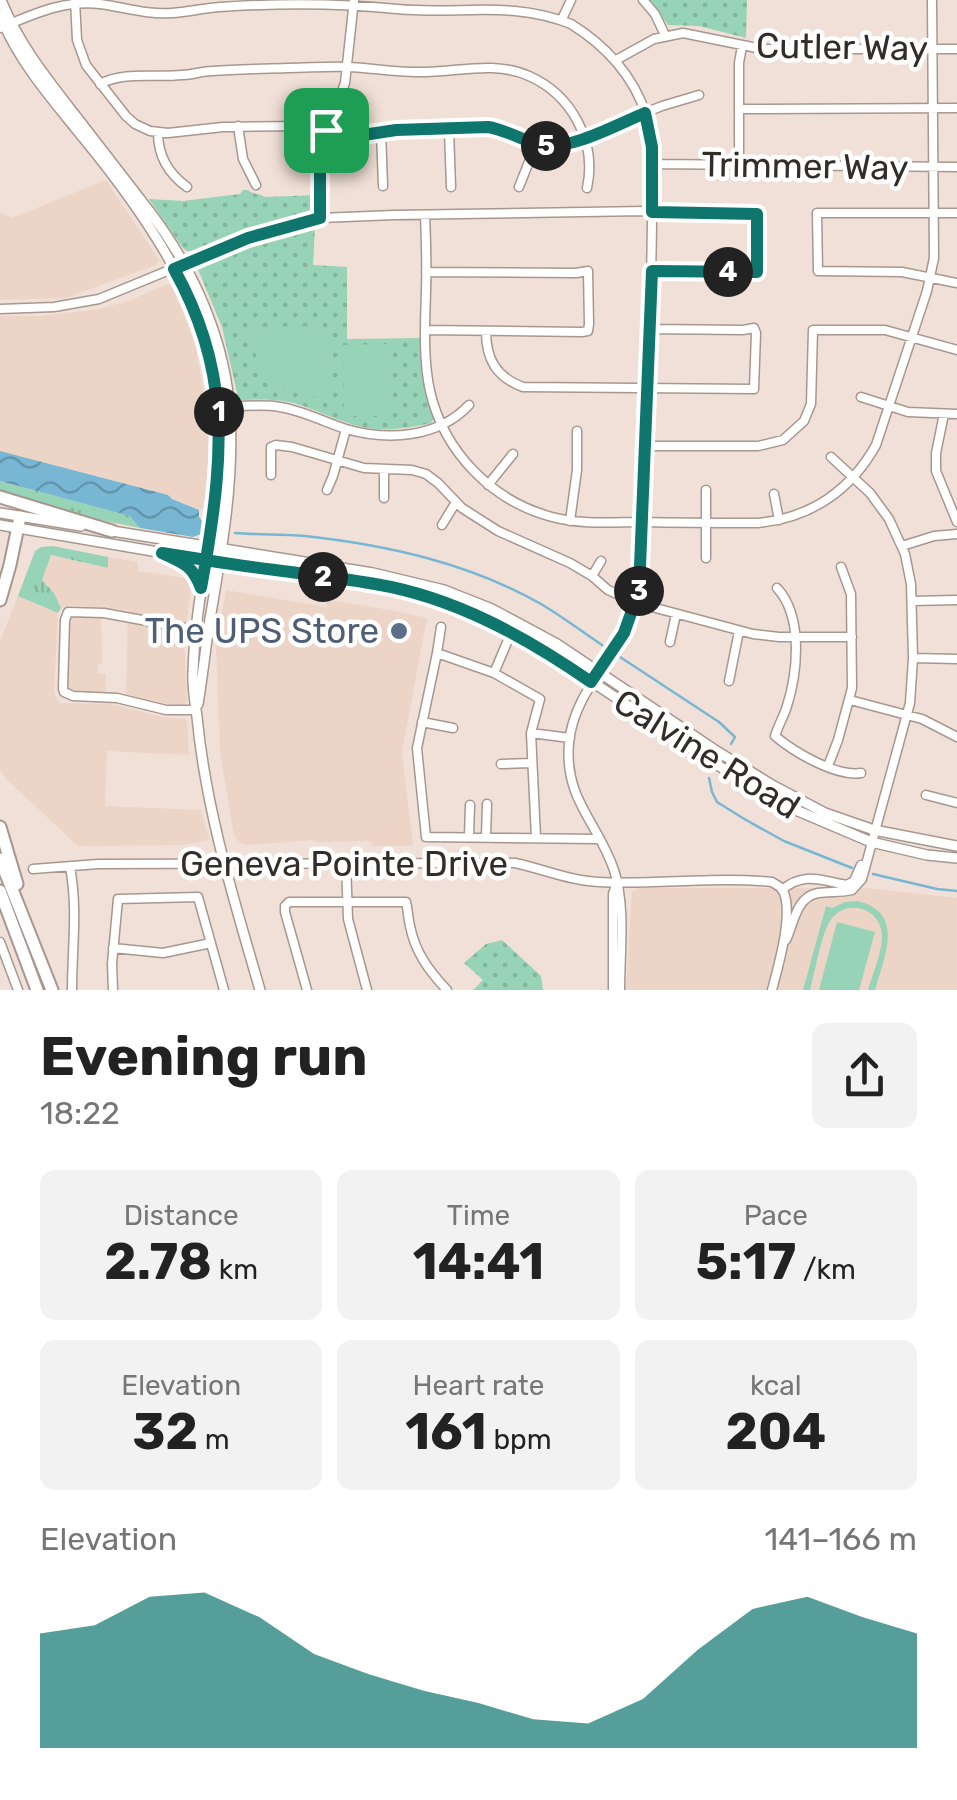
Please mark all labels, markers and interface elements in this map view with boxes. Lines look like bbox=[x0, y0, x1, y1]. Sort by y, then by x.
street label: Cutler Way bbox=[756, 25, 928, 69]
pin bbox=[284, 88, 369, 173]
icon: arrive bbox=[299, 103, 354, 158]
pin: 5 bbox=[521, 121, 571, 171]
text: 5 bbox=[537, 129, 555, 162]
street label: Trimmer Way bbox=[701, 143, 909, 189]
pin: 4 bbox=[703, 247, 753, 297]
text: 4 bbox=[718, 255, 738, 288]
pin: 1 bbox=[194, 387, 244, 437]
text: 1 bbox=[212, 395, 226, 428]
pin: 2 bbox=[298, 552, 348, 602]
text: 2 bbox=[314, 560, 332, 593]
pin: 3 bbox=[614, 566, 664, 616]
text: 3 bbox=[630, 574, 648, 607]
place label: The UPS Store bbox=[144, 610, 379, 652]
marker: The UPS Store bbox=[388, 620, 410, 642]
street label: Calvine Road bbox=[606, 680, 808, 828]
street label: Geneva Pointe Drive bbox=[180, 843, 508, 885]
button: share bbox=[812, 1023, 917, 1128]
text: Evening run bbox=[40, 1024, 368, 1089]
text: 18:22 bbox=[40, 1094, 120, 1132]
text: Distance bbox=[124, 1199, 239, 1232]
text: Time bbox=[447, 1199, 510, 1232]
text: Pace bbox=[744, 1199, 808, 1232]
text: 2.78 bbox=[104, 1232, 212, 1292]
text: 14:41 bbox=[413, 1232, 544, 1292]
text: 5:17 bbox=[696, 1232, 796, 1292]
text: km bbox=[212, 1253, 258, 1286]
text: /km bbox=[796, 1253, 856, 1286]
text: Elevation bbox=[121, 1369, 241, 1402]
text: Heart rate bbox=[413, 1369, 544, 1402]
text: kcal bbox=[750, 1369, 802, 1402]
text: 32 bbox=[133, 1402, 198, 1462]
text: 161 bbox=[405, 1402, 487, 1462]
text: 204 bbox=[726, 1402, 826, 1462]
text: m bbox=[198, 1423, 230, 1456]
text: bpm bbox=[487, 1423, 552, 1456]
text: Elevation bbox=[40, 1520, 177, 1558]
text: 141–166 m bbox=[765, 1520, 917, 1558]

